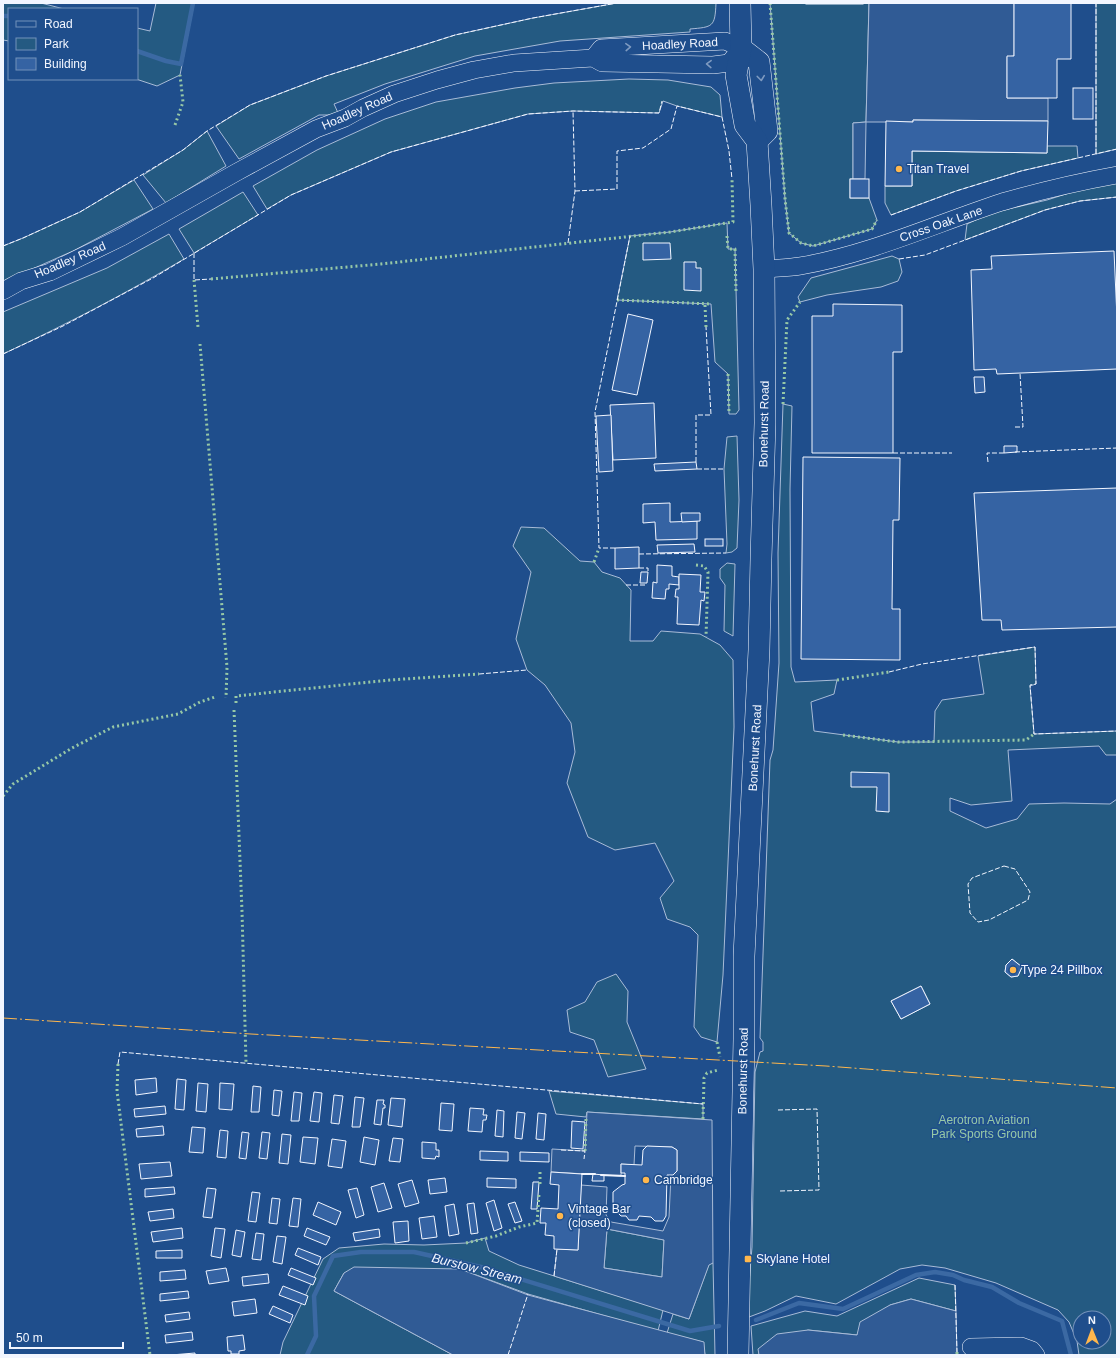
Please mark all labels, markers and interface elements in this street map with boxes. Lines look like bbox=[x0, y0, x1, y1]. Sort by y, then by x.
legend bbox=[8, 8, 138, 80]
text: Road bbox=[44, 17, 73, 31]
street label: Hoadley Road bbox=[642, 35, 718, 53]
text: Park bbox=[44, 37, 70, 51]
one-way arrow bbox=[625, 42, 631, 51]
text: Building bbox=[44, 57, 87, 71]
one-way arrow bbox=[706, 60, 712, 68]
one-way arrow bbox=[756, 75, 765, 81]
street label: Hoadley Road bbox=[319, 89, 395, 133]
place label: Titan Travel bbox=[907, 162, 969, 176]
marker: Titan Travel bbox=[894, 164, 904, 174]
street label: Cross Oak Lane bbox=[898, 203, 985, 245]
street label: Hoadley Road bbox=[32, 239, 108, 281]
street label: Bonehurst Road bbox=[756, 381, 772, 467]
street label: Bonehurst Road bbox=[746, 704, 764, 792]
place label: Type 24 Pillbox bbox=[1021, 963, 1102, 977]
marker: Type 24 Pillbox bbox=[1008, 965, 1018, 975]
street label: Bonehurst Road bbox=[735, 1028, 751, 1114]
park label: Aerotron Aviation Park Sports Ground bbox=[931, 1113, 1037, 1141]
place label: Cambridge bbox=[654, 1173, 713, 1187]
marker: Cambridge bbox=[641, 1175, 651, 1185]
place label: Vintage Bar (closed) bbox=[568, 1202, 631, 1230]
marker: Vintage Bar (closed) bbox=[555, 1211, 565, 1221]
water label: Burstow Stream bbox=[430, 1250, 524, 1287]
place label: Skylane Hotel bbox=[756, 1252, 830, 1266]
marker: Skylane Hotel bbox=[743, 1254, 753, 1264]
north arrow bbox=[1072, 1310, 1112, 1350]
text: N bbox=[1088, 1314, 1096, 1326]
scale bar bbox=[10, 1324, 123, 1350]
text: 50 m bbox=[16, 1331, 43, 1345]

